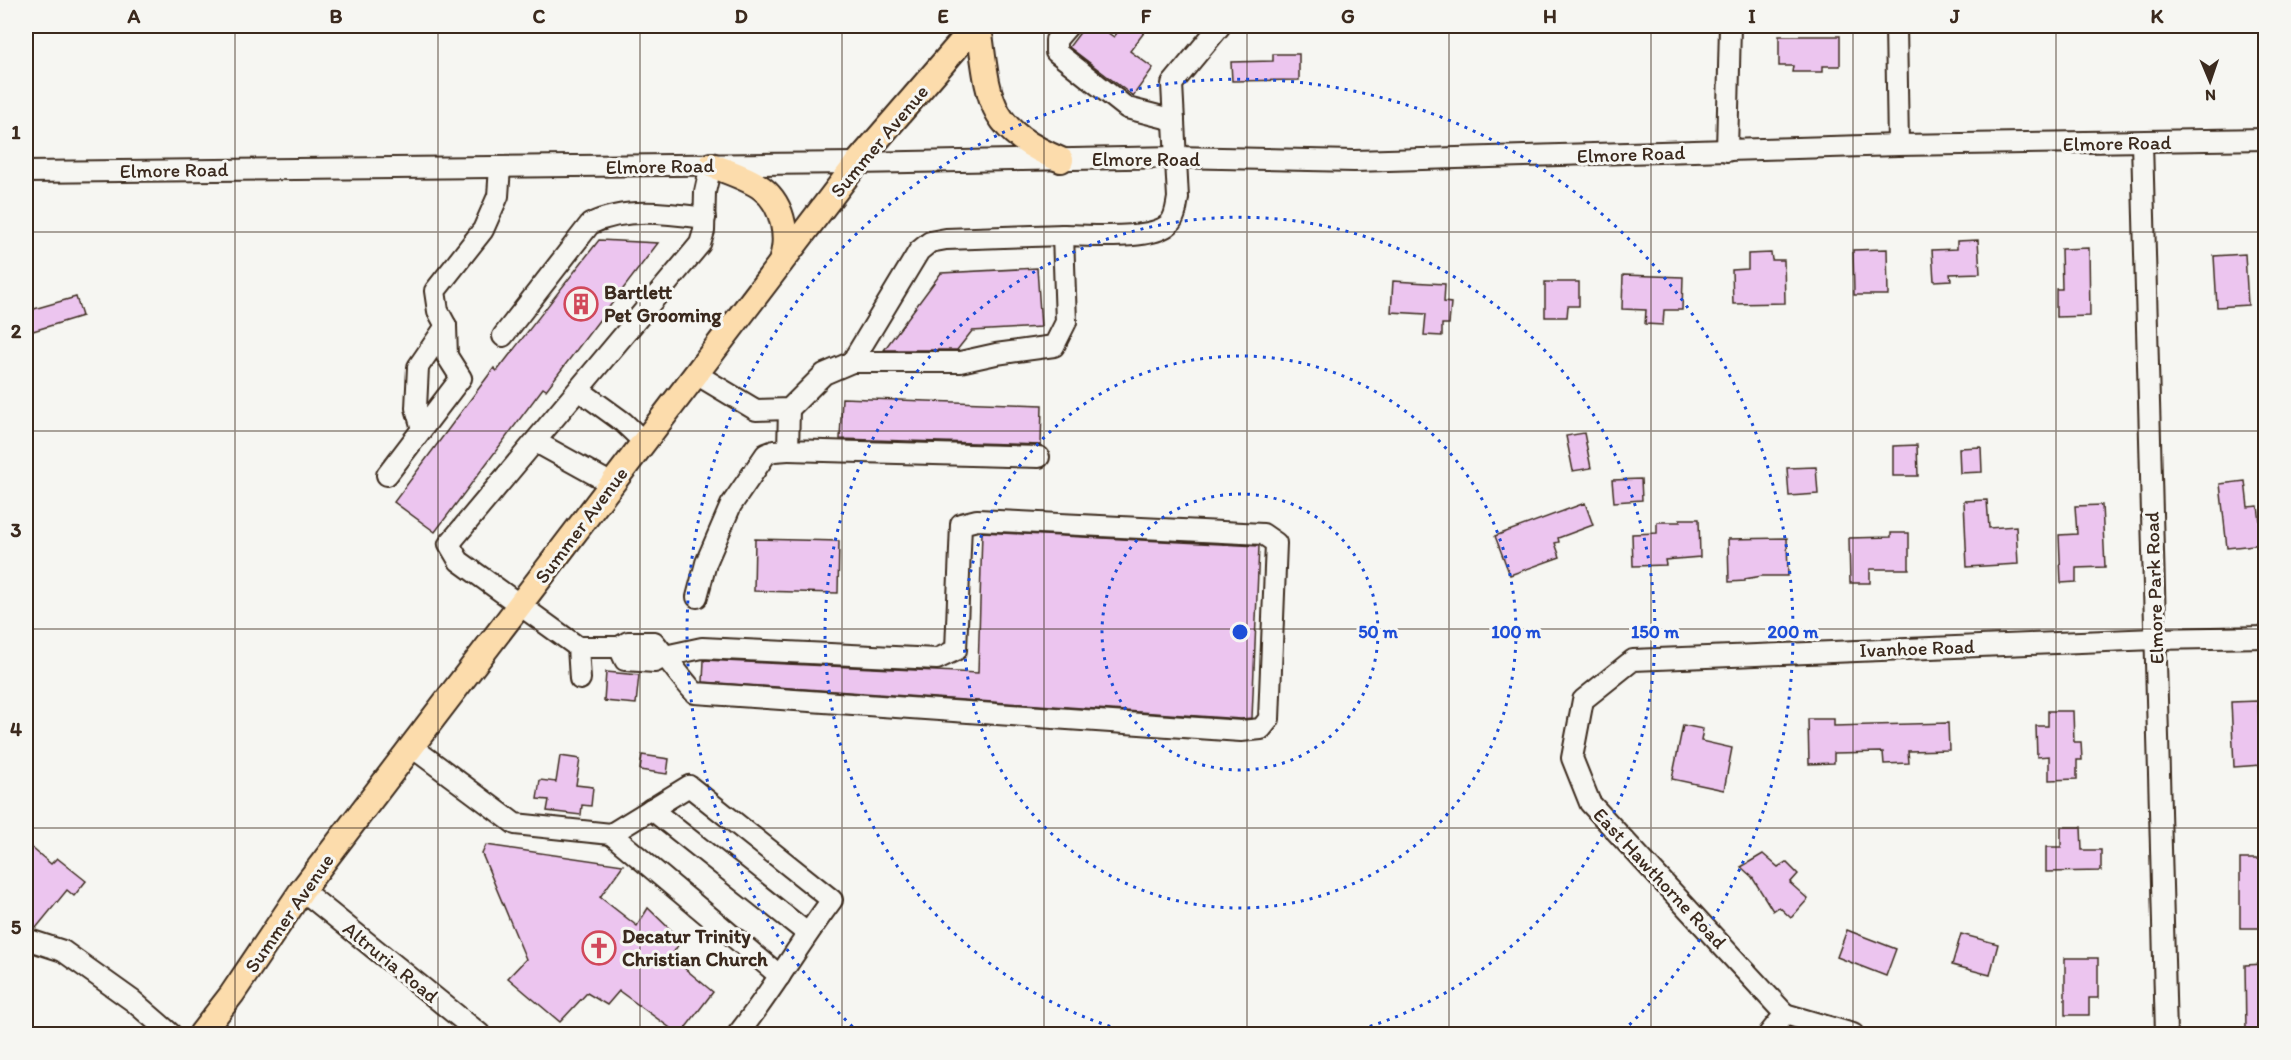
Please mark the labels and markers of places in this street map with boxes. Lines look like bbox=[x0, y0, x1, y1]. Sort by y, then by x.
place label: Bartlett Pet Grooming bbox=[604, 280, 722, 328]
building icon: Bartlett Pet Grooming bbox=[563, 286, 599, 322]
centre of rings bbox=[1230, 622, 1250, 642]
place label: Decatur Trinity Christian Church bbox=[622, 924, 768, 971]
church icon: Decatur Trinity Christian Church bbox=[581, 930, 617, 966]

